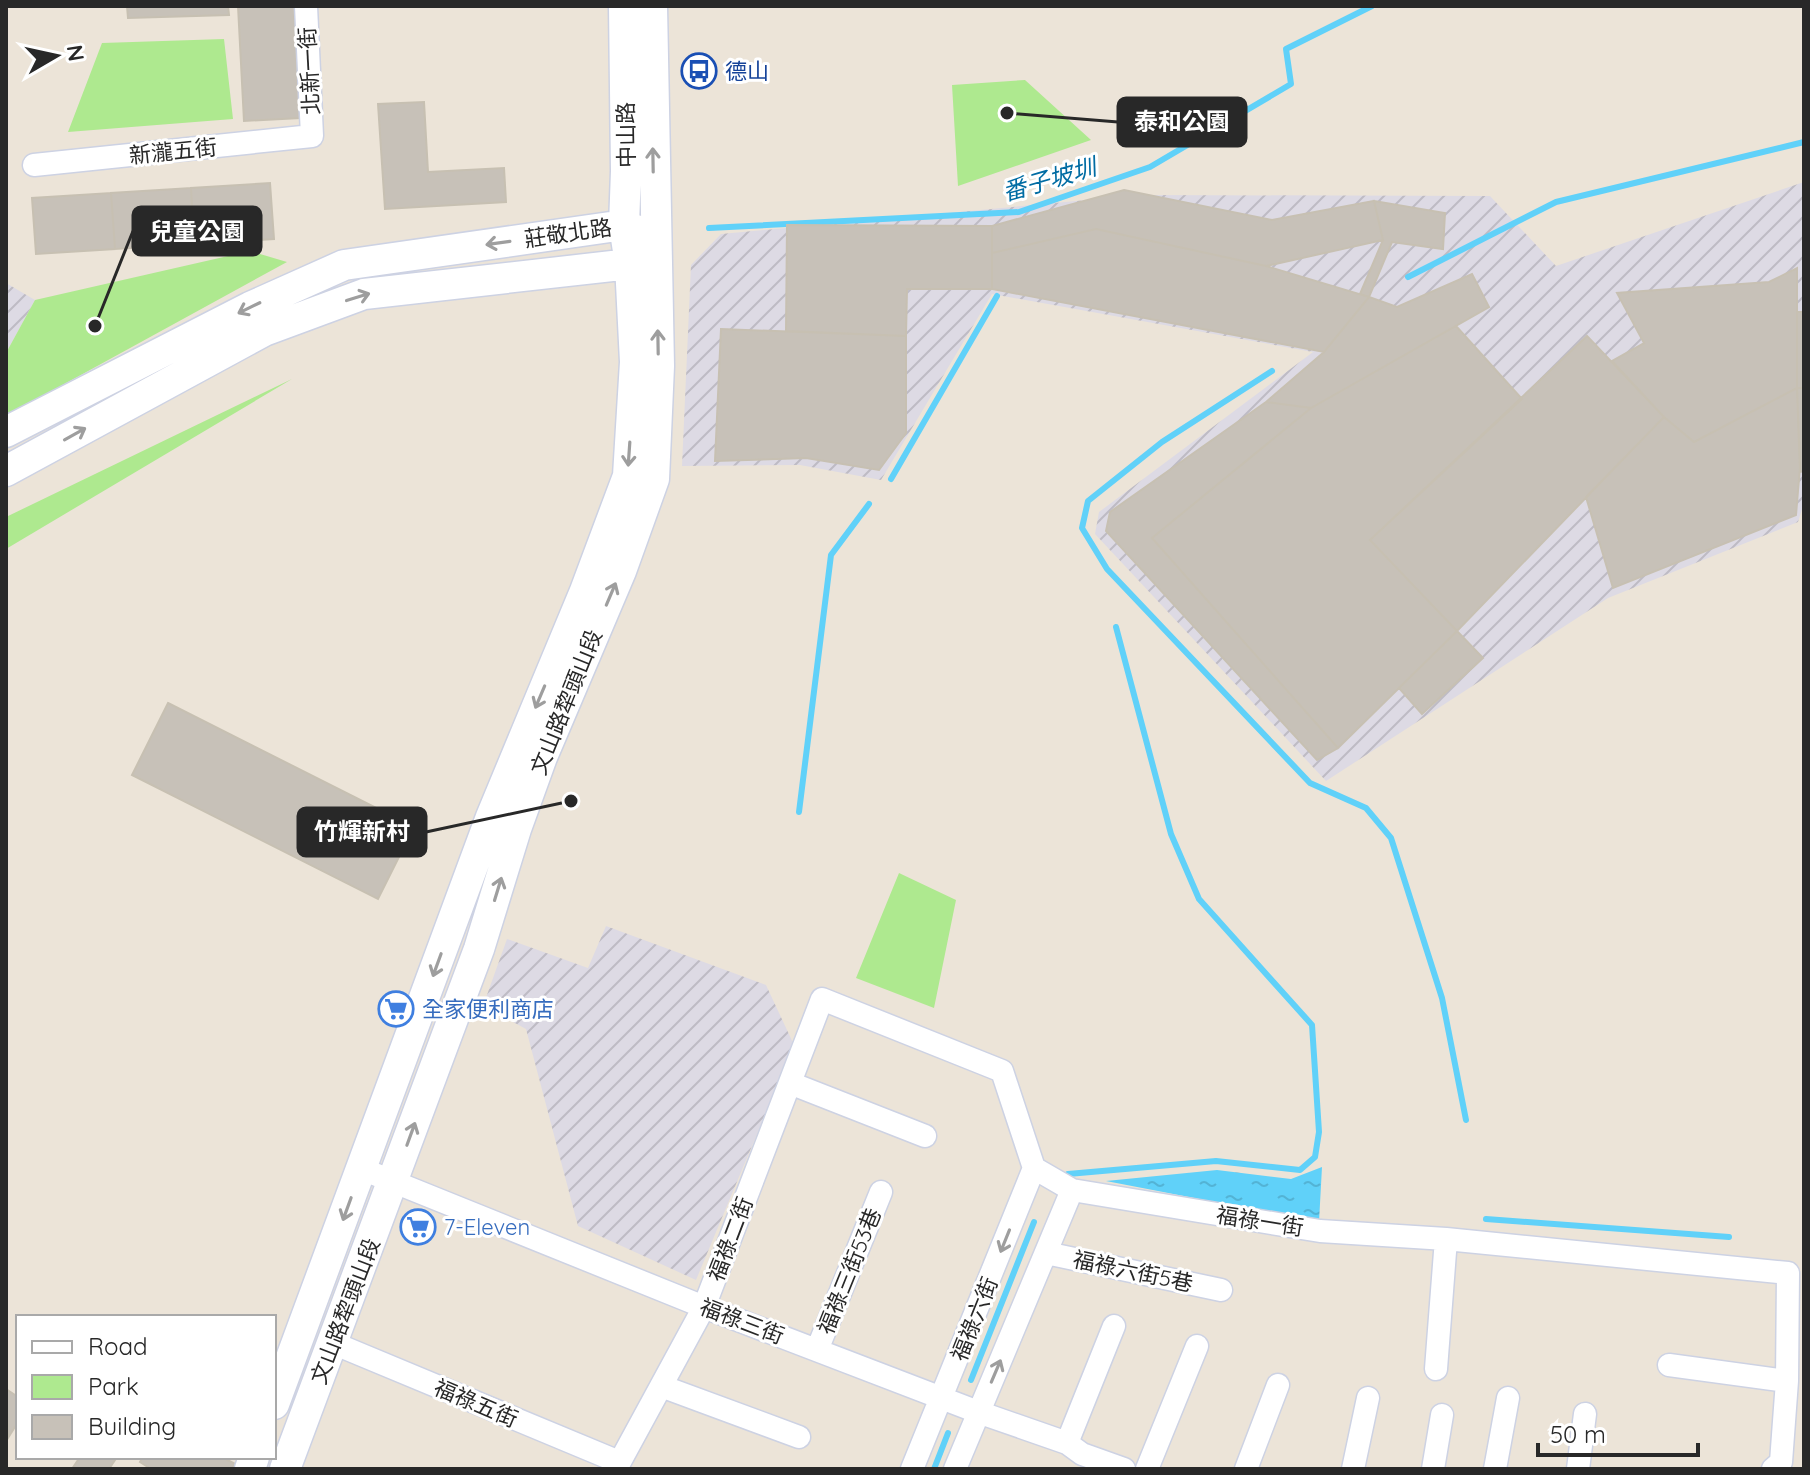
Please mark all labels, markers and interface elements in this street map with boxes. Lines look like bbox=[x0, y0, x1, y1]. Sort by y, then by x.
north arrow bbox=[16, 16, 96, 96]
street label: 北新一街 bbox=[293, 26, 325, 116]
text: N bbox=[61, 43, 91, 63]
bus stop icon: 德山 bbox=[680, 52, 718, 90]
place label: 德山 bbox=[725, 57, 769, 85]
callout: 泰和公園 bbox=[1118, 98, 1246, 146]
street label: 中山路 bbox=[611, 102, 641, 168]
text: 泰和公園 bbox=[1134, 106, 1230, 136]
street label: 新瀧五街 bbox=[128, 132, 218, 170]
one-way arrow bbox=[645, 147, 661, 174]
water label: 番子坡圳 bbox=[999, 151, 1102, 207]
callout: 兒童公園 bbox=[133, 207, 261, 255]
street label: 莊敬北路 bbox=[522, 213, 614, 253]
text: 兒童公園 bbox=[149, 216, 245, 246]
one-way arrow bbox=[486, 236, 511, 251]
one-way arrow bbox=[345, 289, 371, 304]
one-way arrow bbox=[237, 301, 261, 316]
one-way arrow bbox=[650, 329, 666, 356]
one-way arrow bbox=[62, 426, 86, 441]
one-way arrow bbox=[622, 440, 637, 467]
one-way arrow bbox=[605, 582, 619, 607]
street label: 文山路犂頭山段 bbox=[524, 625, 608, 779]
one-way arrow bbox=[532, 684, 547, 708]
callout: 竹輝新村 bbox=[298, 808, 426, 856]
text: 竹輝新村 bbox=[314, 816, 410, 846]
one-way arrow bbox=[491, 876, 506, 902]
one-way arrow bbox=[429, 953, 444, 978]
supermarket icon: 全家便利商店 bbox=[377, 990, 415, 1028]
place label: 全家便利商店 bbox=[422, 995, 554, 1023]
one-way arrow bbox=[404, 1122, 419, 1147]
street label: 福祿二街 bbox=[701, 1193, 759, 1285]
one-way arrow bbox=[339, 1196, 353, 1221]
street label: 福祿一街 bbox=[1214, 1200, 1306, 1242]
street label: 福祿三街53巷 bbox=[811, 1204, 887, 1338]
supermarket icon: 7-Eleven bbox=[399, 1208, 437, 1246]
place label: 7-Eleven bbox=[444, 1213, 530, 1241]
one-way arrow bbox=[997, 1228, 1011, 1253]
street label: 文山路犂頭山段 bbox=[304, 1234, 386, 1388]
street label: 福祿六街5巷 bbox=[1070, 1245, 1196, 1297]
street label: 福祿六街 bbox=[945, 1273, 1003, 1365]
street label: 福祿三街 bbox=[696, 1292, 788, 1350]
legend bbox=[16, 1315, 276, 1459]
text: Road bbox=[88, 1331, 148, 1361]
one-way arrow bbox=[989, 1359, 1004, 1384]
text: Park bbox=[88, 1371, 139, 1401]
street label: 福祿五街 bbox=[430, 1373, 522, 1433]
scale bar bbox=[1538, 1407, 1698, 1457]
text: Building bbox=[88, 1411, 176, 1441]
text: 50 m bbox=[1550, 1419, 1606, 1449]

